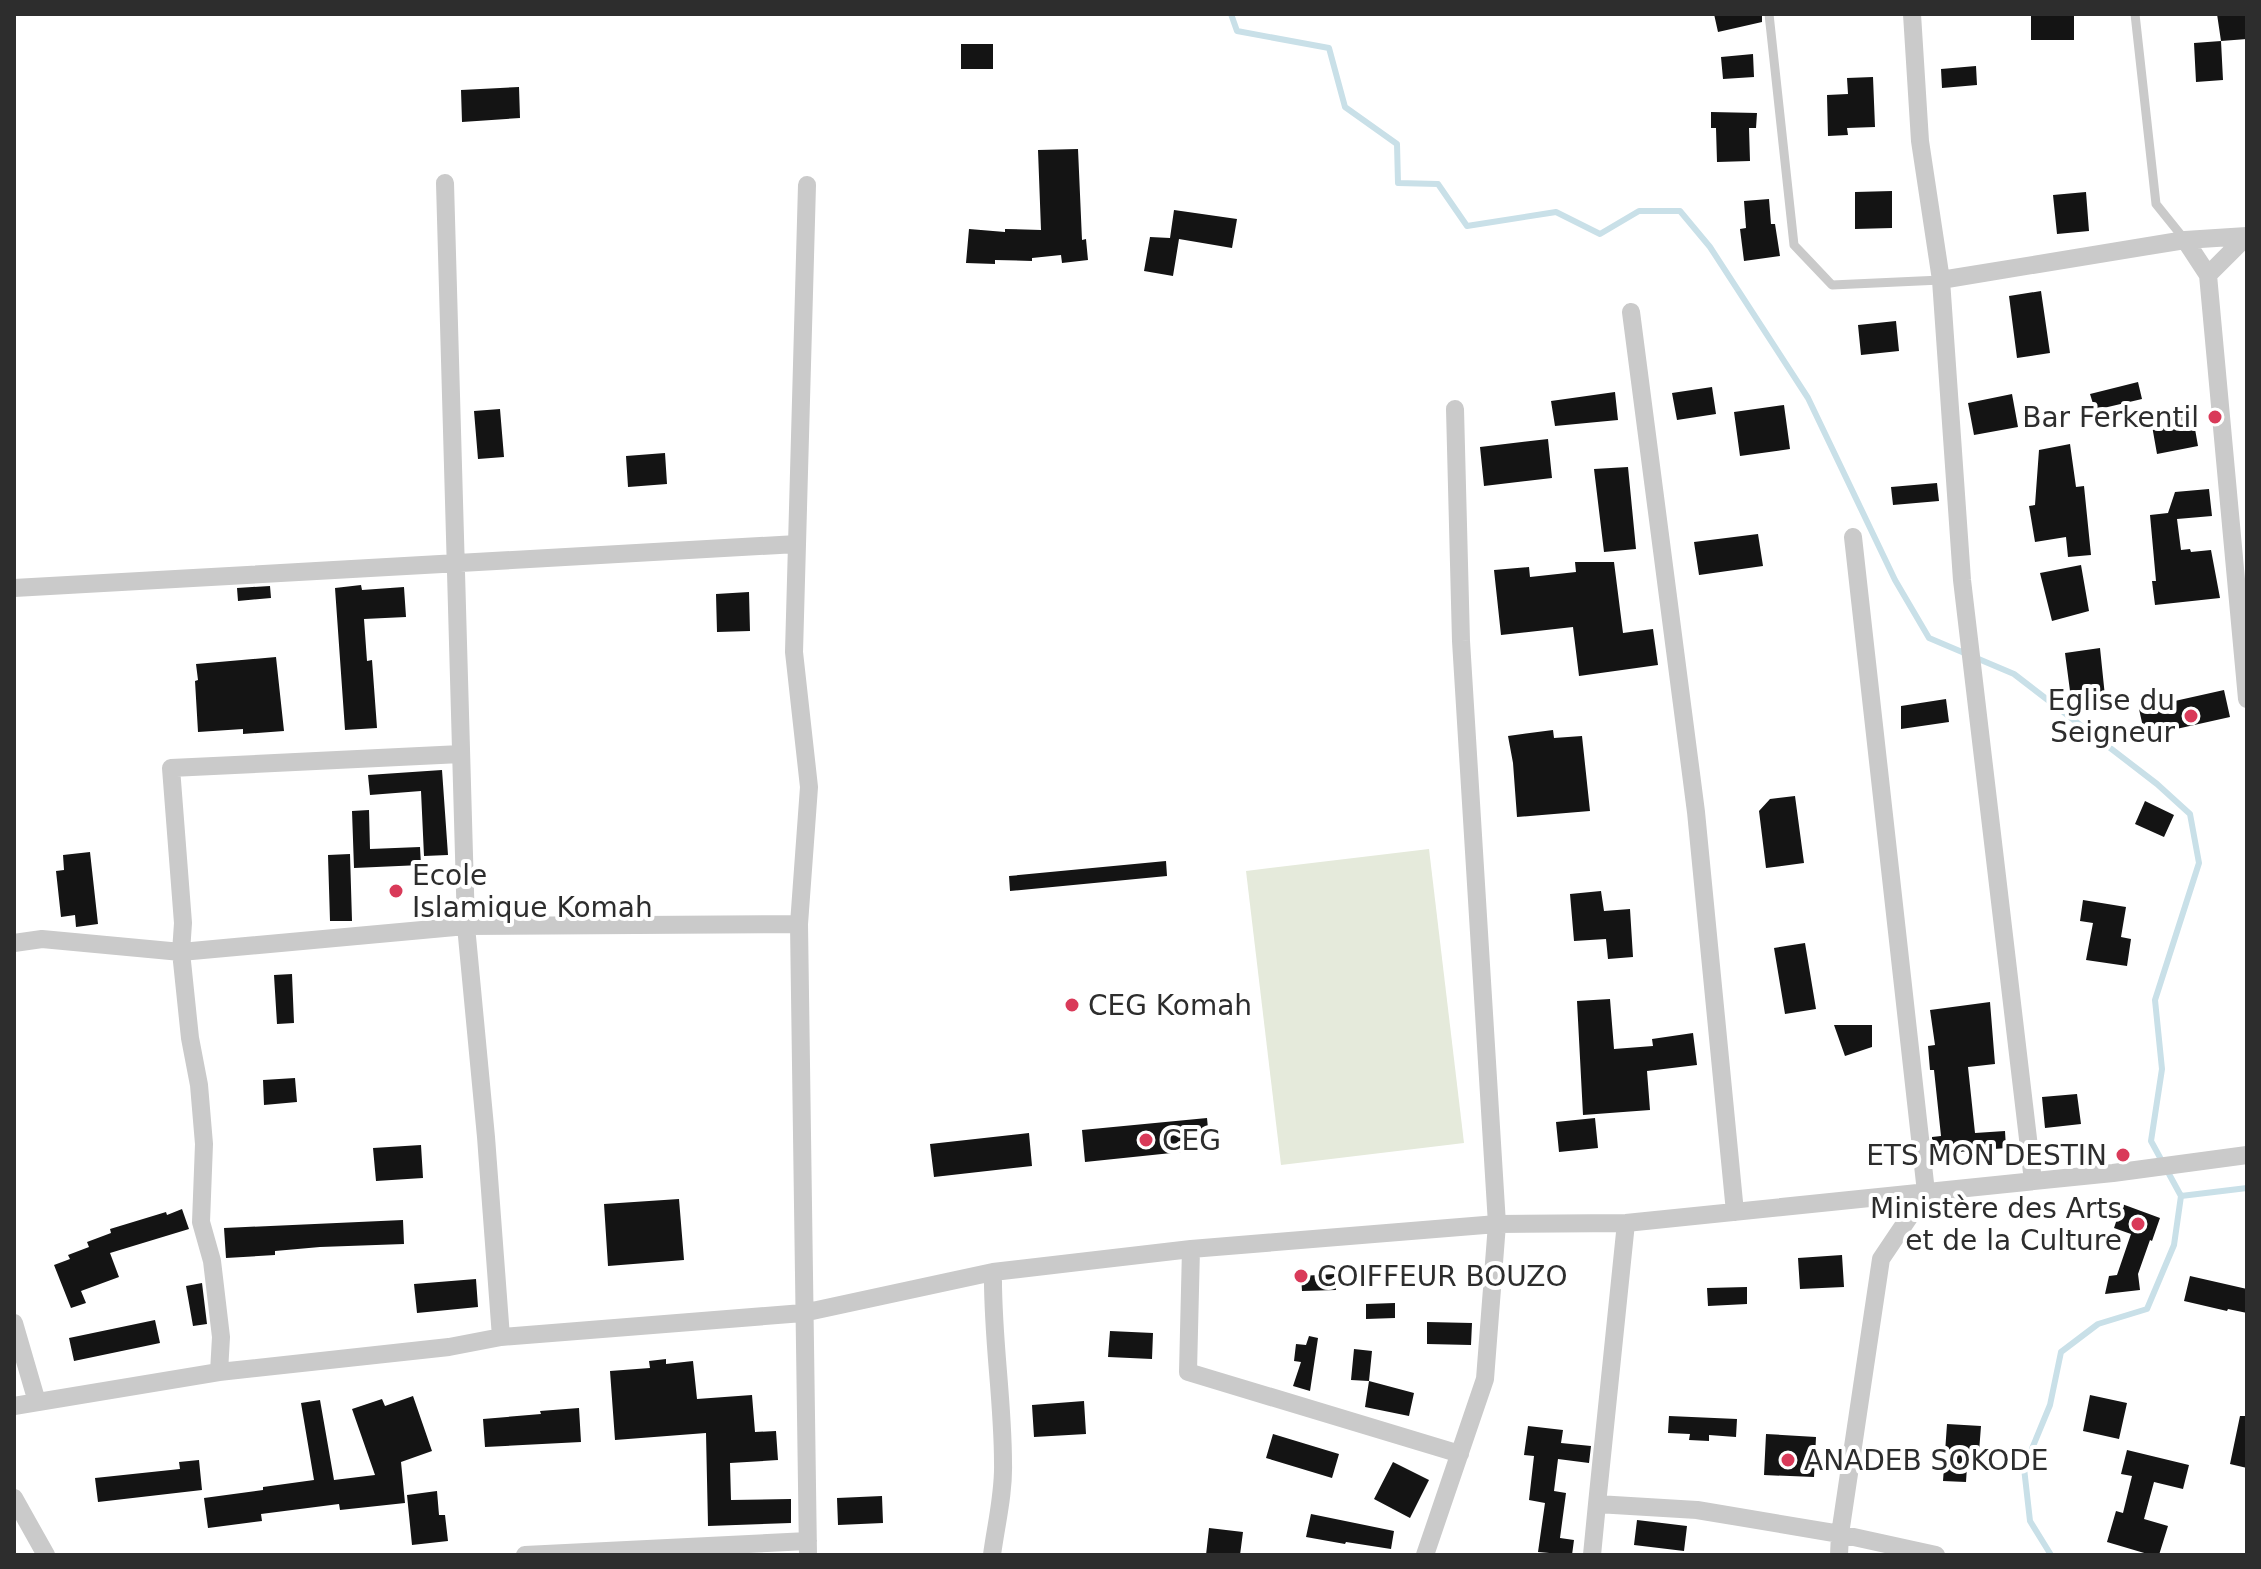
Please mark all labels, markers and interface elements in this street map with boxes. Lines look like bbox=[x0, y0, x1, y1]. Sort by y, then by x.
place label: Bar Ferkentil bbox=[2022, 401, 2199, 434]
marker: Bar Ferkentil bbox=[2206, 408, 2224, 426]
place label: Eglise du Seigneur bbox=[2048, 684, 2175, 749]
marker: Eglise du Seigneur bbox=[2182, 707, 2200, 725]
place label: Ecole Islamique Komah bbox=[412, 859, 653, 924]
marker: Ecole Islamique Komah bbox=[387, 882, 405, 900]
place label: CEG Komah bbox=[1088, 989, 1252, 1022]
marker: CEG Komah bbox=[1063, 996, 1081, 1014]
place label: CEG bbox=[1162, 1124, 1221, 1157]
marker: CEG bbox=[1137, 1131, 1155, 1149]
place label: ETS MON DESTIN bbox=[1866, 1139, 2107, 1172]
marker: ETS MON DESTIN bbox=[2114, 1146, 2132, 1164]
place label: Ministère des Arts et de la Culture bbox=[1870, 1192, 2122, 1257]
marker: Ministère des Arts et de la Culture bbox=[2129, 1215, 2147, 1233]
place label: COIFFEUR BOUZO bbox=[1317, 1260, 1568, 1293]
marker: COIFFEUR BOUZO bbox=[1292, 1267, 1310, 1285]
place label: ANADEB SOKODE bbox=[1804, 1444, 2049, 1477]
marker: ANADEB SOKODE bbox=[1779, 1451, 1797, 1469]

